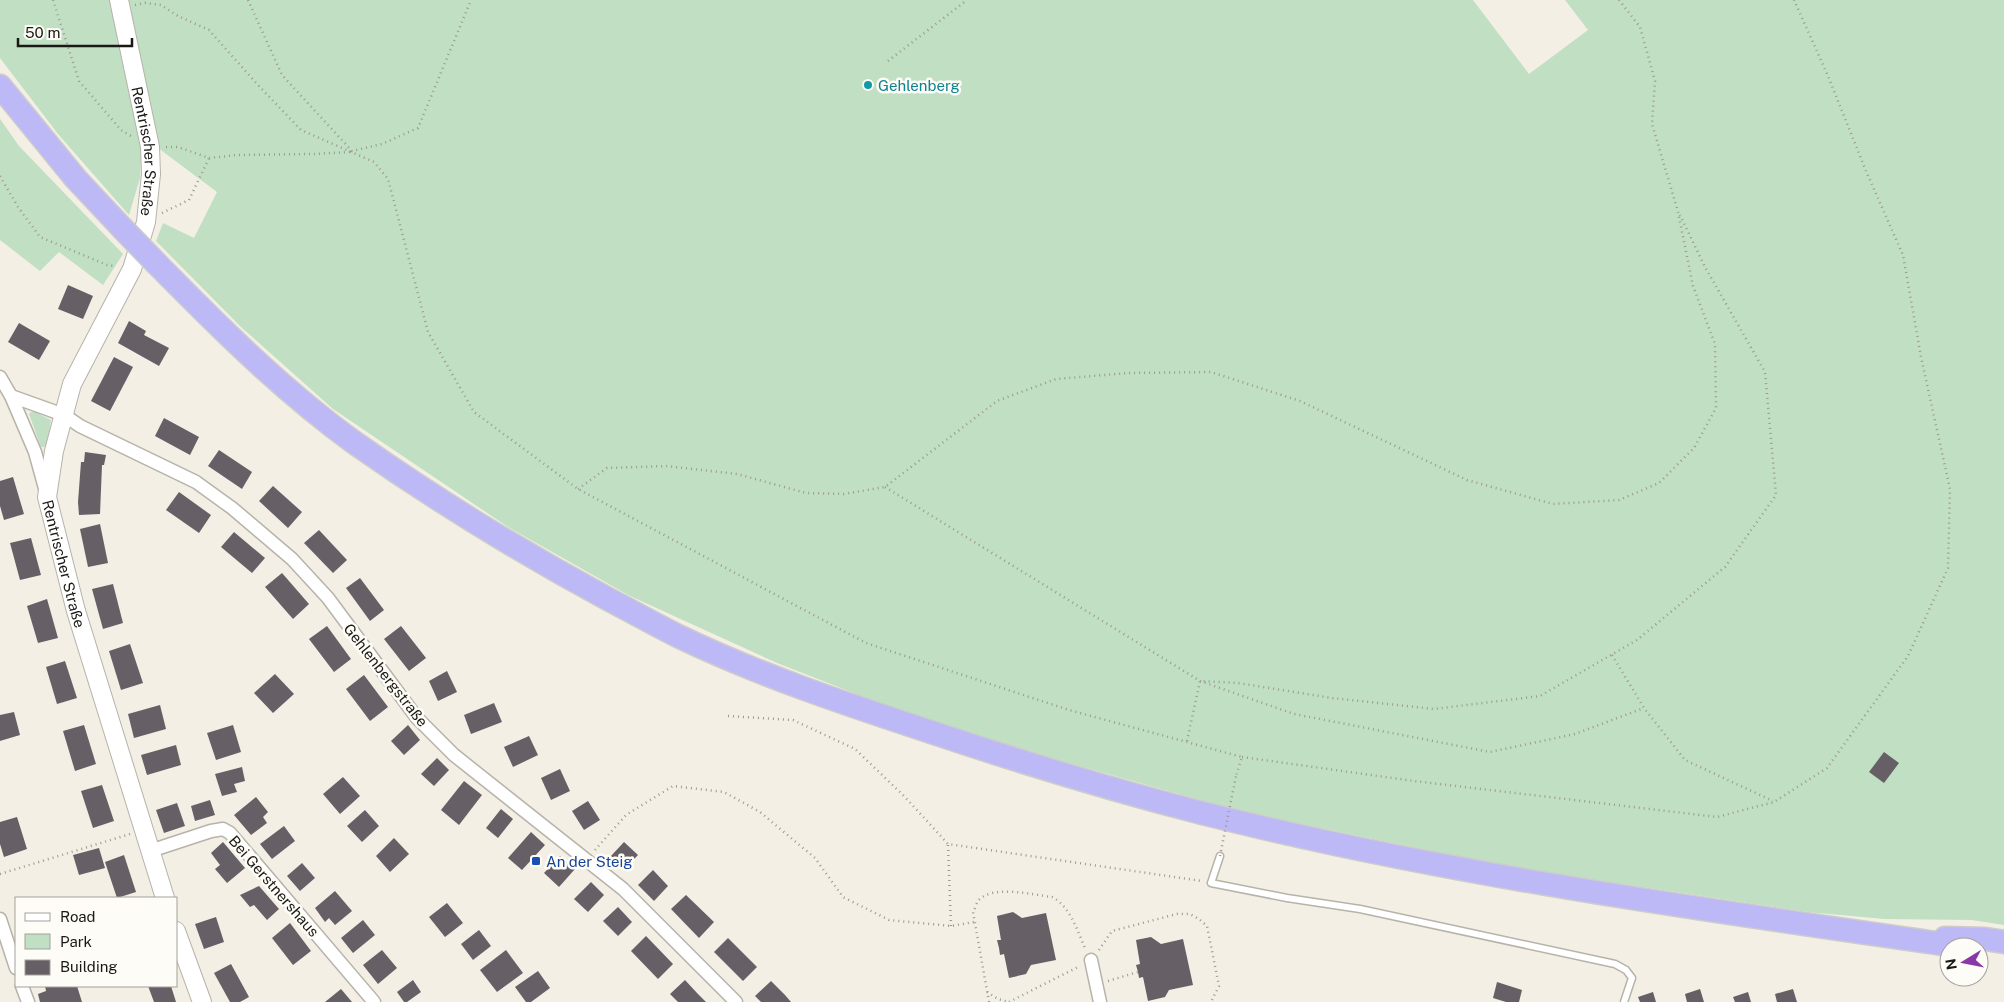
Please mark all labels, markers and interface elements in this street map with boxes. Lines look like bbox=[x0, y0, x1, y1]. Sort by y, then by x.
scale bar bbox=[18, 15, 131, 47]
text: 50 m bbox=[25, 24, 60, 41]
place label: Gehlenberg bbox=[878, 77, 960, 94]
marker: Gehlenberg bbox=[862, 79, 874, 91]
street label: Rentrischer Straße bbox=[129, 85, 160, 217]
street label: Rentrischer Straße bbox=[40, 498, 89, 630]
street label: Gehlenbergstraße bbox=[340, 620, 432, 730]
street label: Bei Gerstnershaus bbox=[225, 832, 323, 940]
place label: An der Steig bbox=[546, 853, 633, 870]
marker: An der Steig bbox=[530, 855, 542, 867]
legend bbox=[15, 897, 178, 987]
text: Road bbox=[60, 908, 96, 925]
text: Park bbox=[60, 933, 92, 950]
north arrow bbox=[1939, 937, 1989, 987]
text: N bbox=[1942, 957, 1960, 971]
text: Building bbox=[60, 958, 118, 975]

